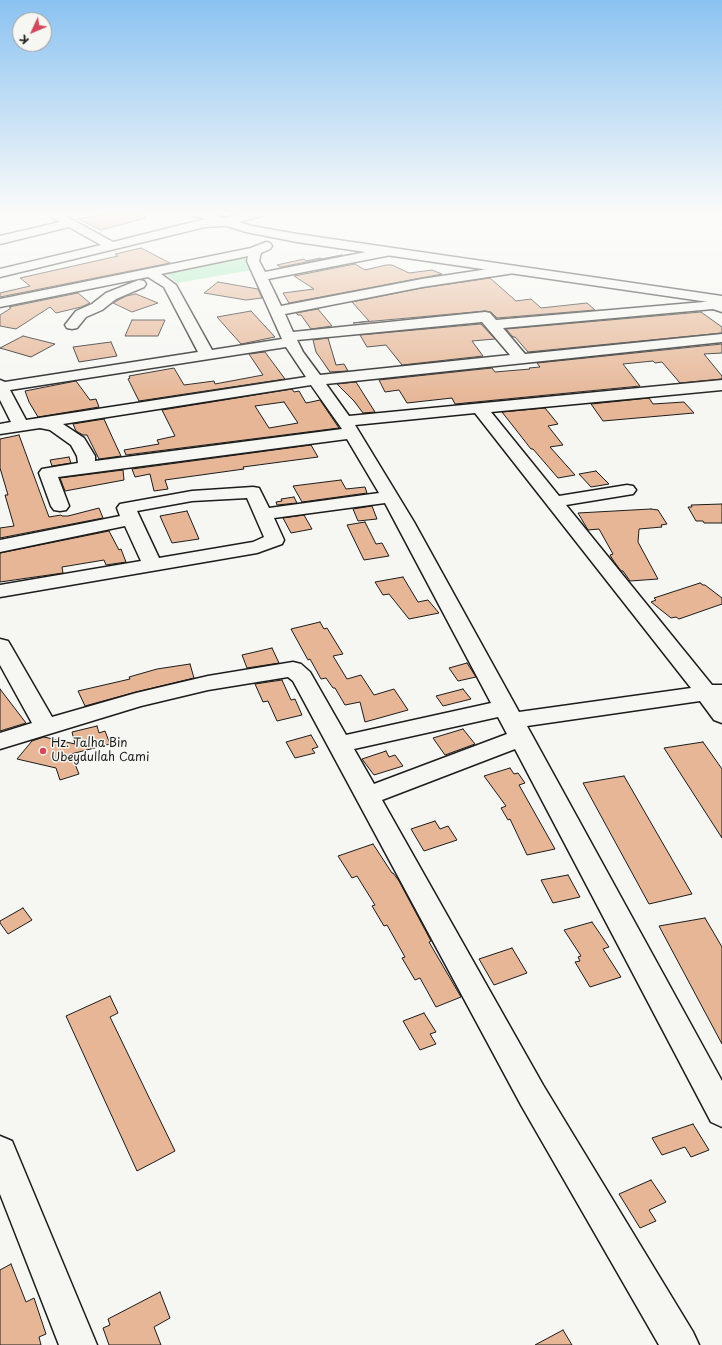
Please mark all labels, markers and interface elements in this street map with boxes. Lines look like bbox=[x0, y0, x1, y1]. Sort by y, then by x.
north arrow bbox=[12, 12, 52, 52]
text: K bbox=[15, 31, 33, 49]
place label: Hz. Talha Bin Ubeydullah Cami bbox=[51, 737, 149, 765]
marker: Hz. Talha Bin Ubeydullah Cami bbox=[38, 746, 48, 756]

